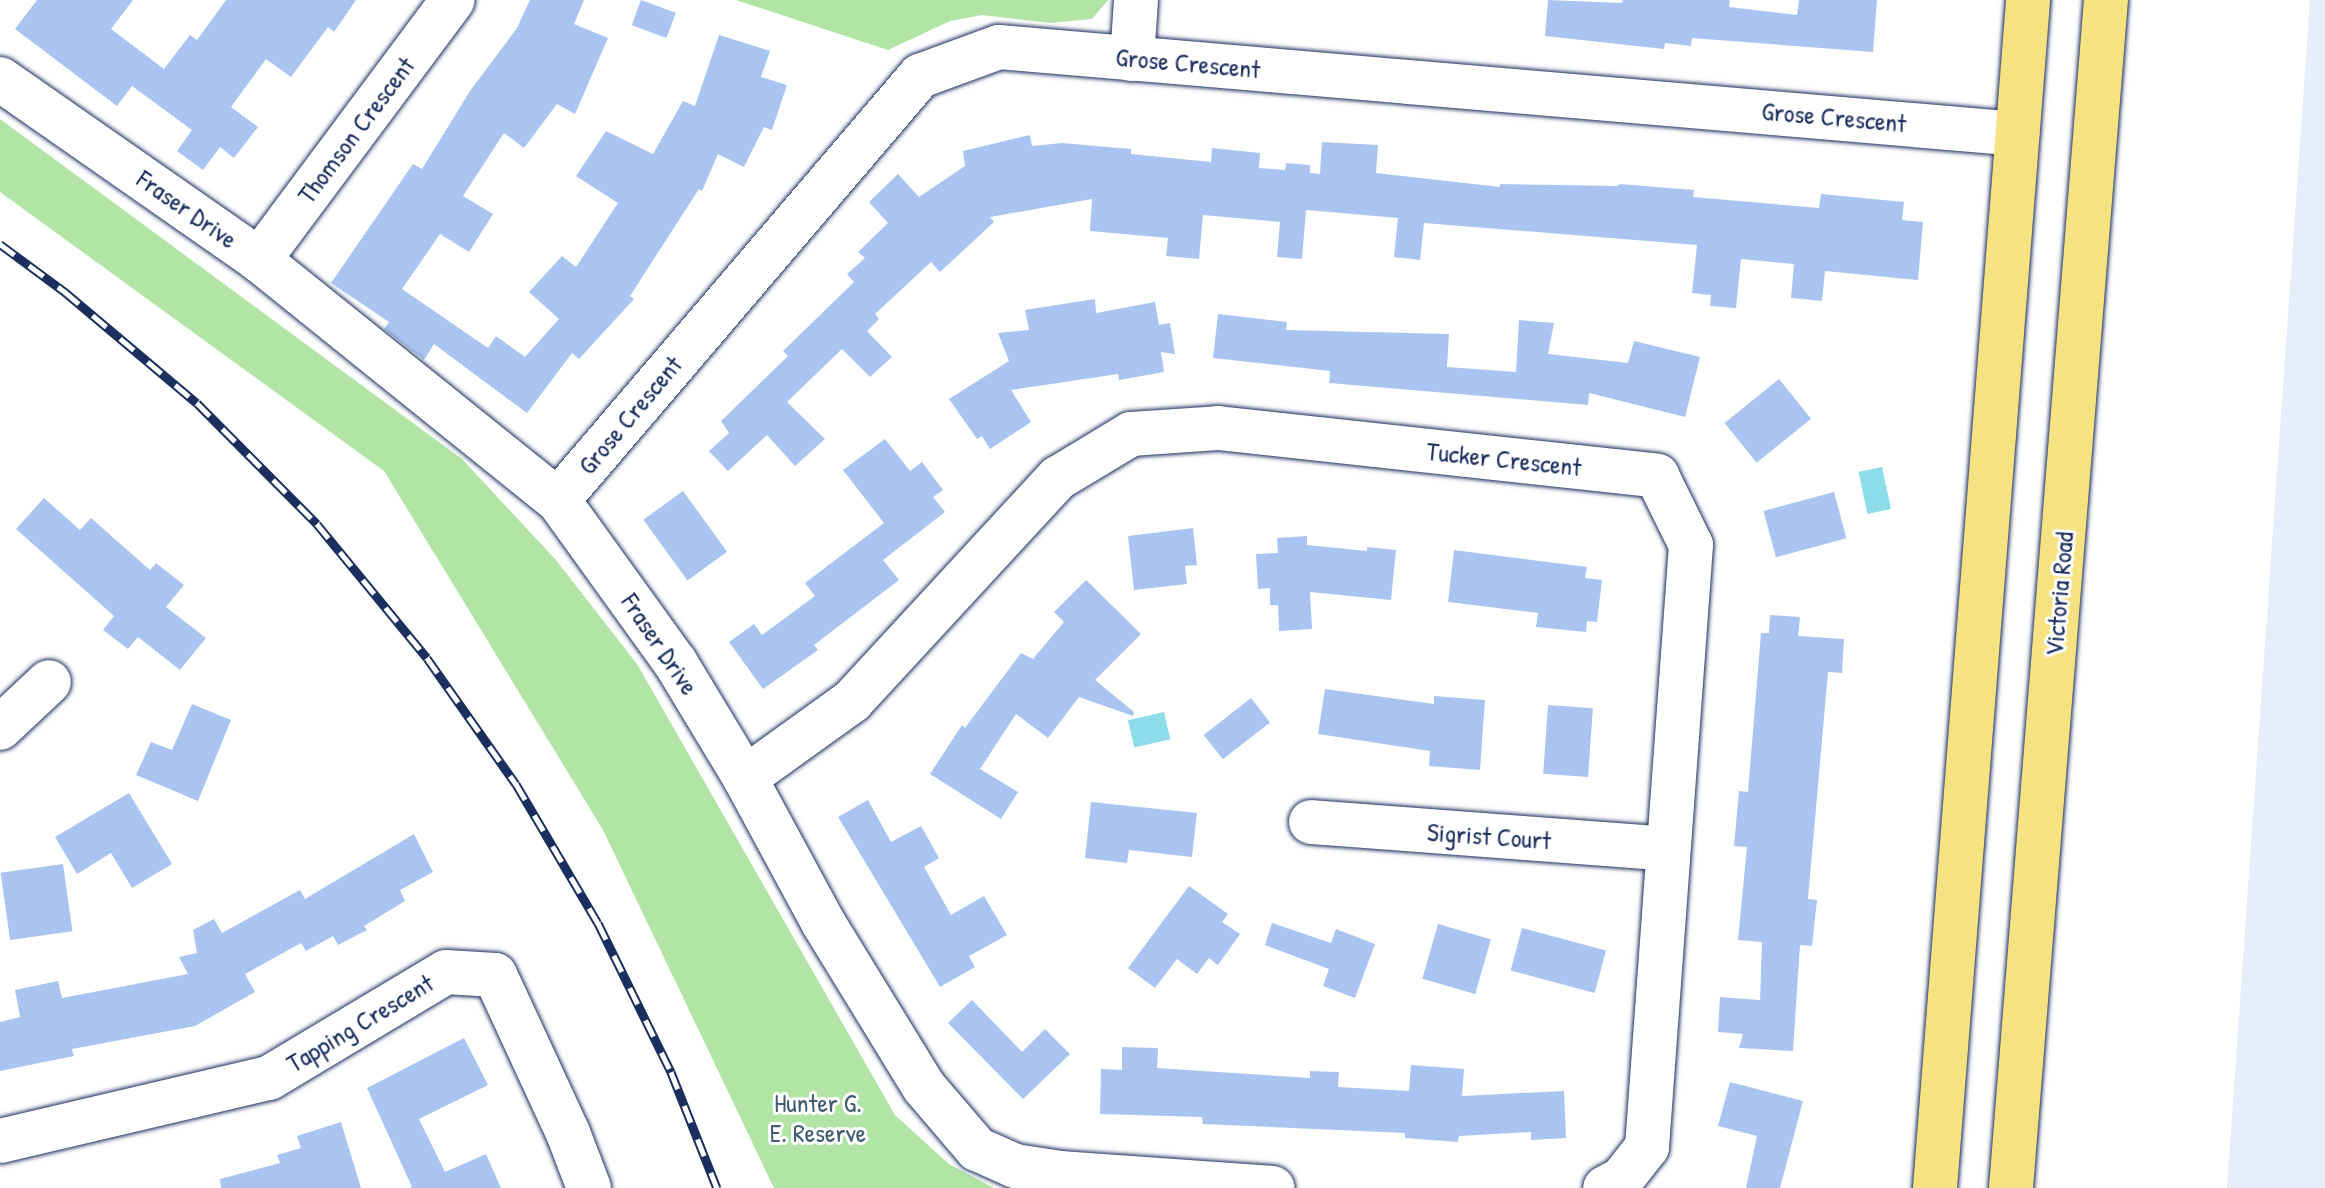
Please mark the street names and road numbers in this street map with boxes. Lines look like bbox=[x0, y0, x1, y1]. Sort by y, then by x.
street label: Grose Crescent bbox=[1114, 41, 1262, 85]
street label: Thomson Crescent bbox=[291, 51, 421, 209]
street label: Grose Crescent bbox=[1760, 95, 1908, 139]
street label: Fraser Drive bbox=[131, 163, 243, 255]
street label: Grose Crescent bbox=[571, 349, 689, 481]
street label: Tucker Crescent bbox=[1425, 435, 1583, 483]
street label: Victoria Road bbox=[2038, 531, 2080, 657]
street label: Fraser Drive bbox=[615, 588, 705, 700]
street label: Sigrist Court bbox=[1426, 816, 1552, 856]
street label: Tapping Crescent bbox=[281, 967, 439, 1079]

